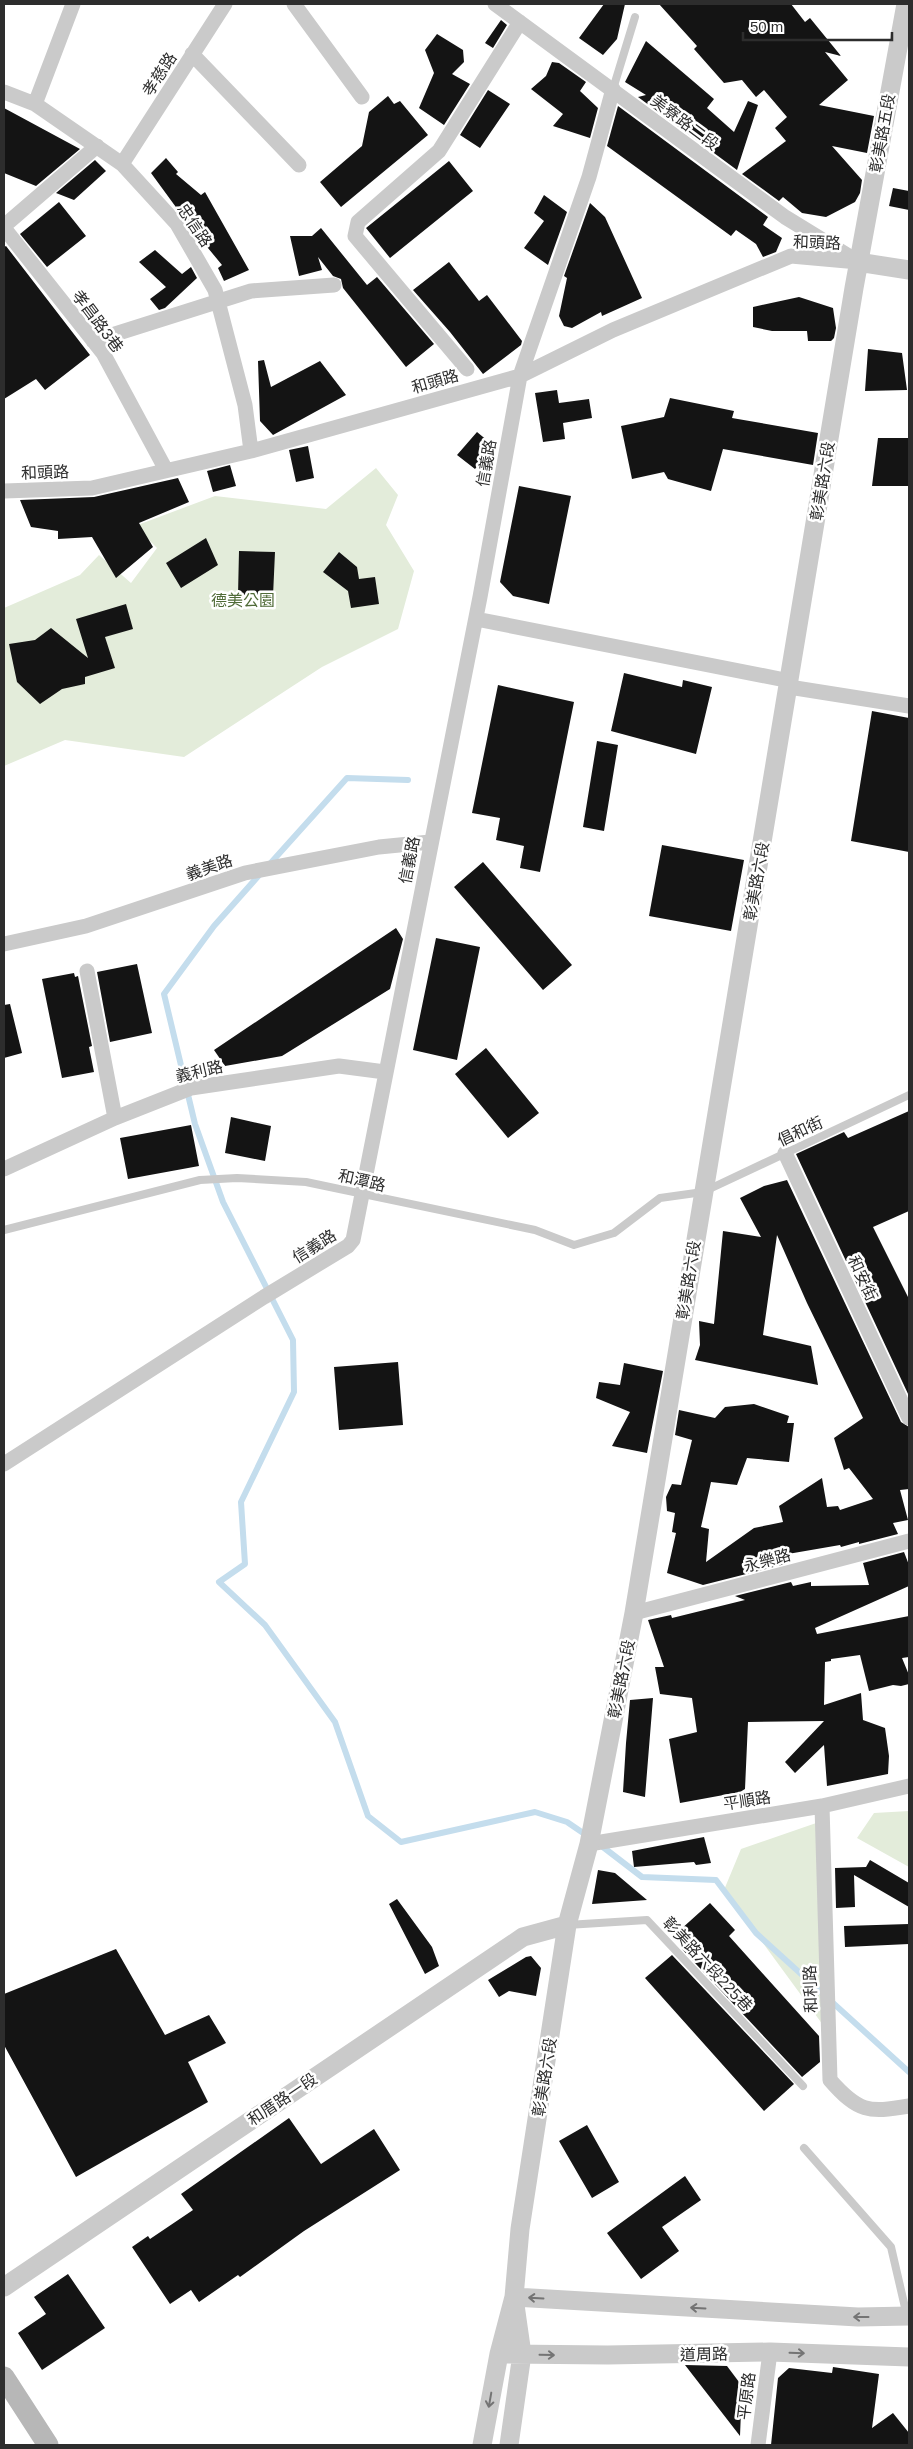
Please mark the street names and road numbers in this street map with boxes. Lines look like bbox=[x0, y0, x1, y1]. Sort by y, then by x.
street label: 孝慈路 bbox=[139, 50, 180, 99]
street label: 美寮路二段 bbox=[648, 92, 722, 153]
street label: 彰美路五段 bbox=[867, 92, 898, 174]
street label: 忠信路 bbox=[174, 201, 215, 250]
street label: 和頭路 bbox=[793, 233, 841, 252]
street label: 孝昌路3巷 bbox=[69, 287, 126, 356]
street label: 和頭路 bbox=[410, 367, 461, 396]
street label: 信義路 bbox=[474, 438, 499, 488]
street label: 彰美路六段 bbox=[808, 440, 837, 522]
street label: 和頭路 bbox=[21, 463, 69, 482]
street label: 信義路 bbox=[397, 835, 422, 885]
street label: 彰美路六段 bbox=[741, 840, 772, 922]
street label: 義美路 bbox=[184, 852, 235, 883]
street label: 義利路 bbox=[174, 1058, 224, 1085]
street label: 倡和街 bbox=[775, 1114, 826, 1149]
street label: 和潭路 bbox=[337, 1167, 387, 1194]
street label: 信義路 bbox=[289, 1226, 339, 1266]
street label: 彰美路六段 bbox=[674, 1239, 703, 1321]
street label: 和安街 bbox=[845, 1253, 880, 1304]
street label: 永樂路 bbox=[742, 1546, 793, 1575]
street label: 彰美路六段 bbox=[606, 1638, 637, 1720]
street label: 平順路 bbox=[722, 1788, 772, 1813]
street label: 彰美路六段225巷 bbox=[660, 1914, 756, 2015]
street label: 和利路 bbox=[801, 1965, 820, 2013]
street label: 彰美路六段 bbox=[530, 2036, 559, 2118]
street label: 和厝路一段 bbox=[244, 2070, 320, 2129]
street label: 道周路 bbox=[680, 2346, 728, 2363]
street label: 平原路 bbox=[735, 2371, 758, 2421]

